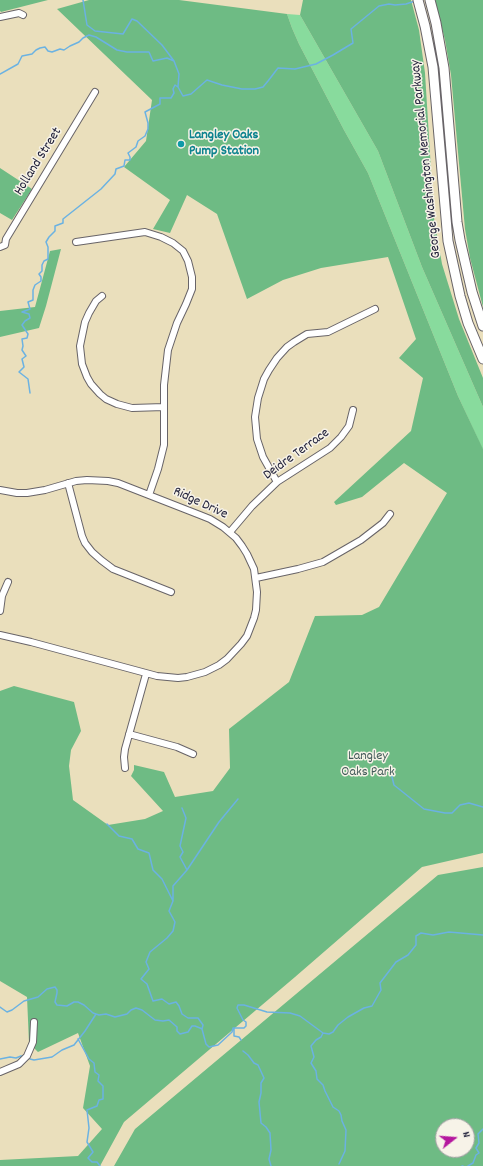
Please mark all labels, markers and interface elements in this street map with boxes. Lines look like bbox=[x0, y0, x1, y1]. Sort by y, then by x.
street label: George Washington Memorial Parkway bbox=[408, 59, 446, 259]
street label: Holland Street bbox=[12, 125, 66, 199]
place label: Langley Oaks Pump Station bbox=[189, 128, 259, 160]
marker: Langley Oaks Pump Station bbox=[176, 139, 186, 149]
street label: Deidre Terrace bbox=[261, 425, 333, 485]
street label: Ridge Drive bbox=[170, 484, 230, 524]
park label: Langley Oaks Park bbox=[341, 749, 395, 782]
north arrow bbox=[435, 1118, 475, 1158]
text: N bbox=[457, 1130, 474, 1140]

